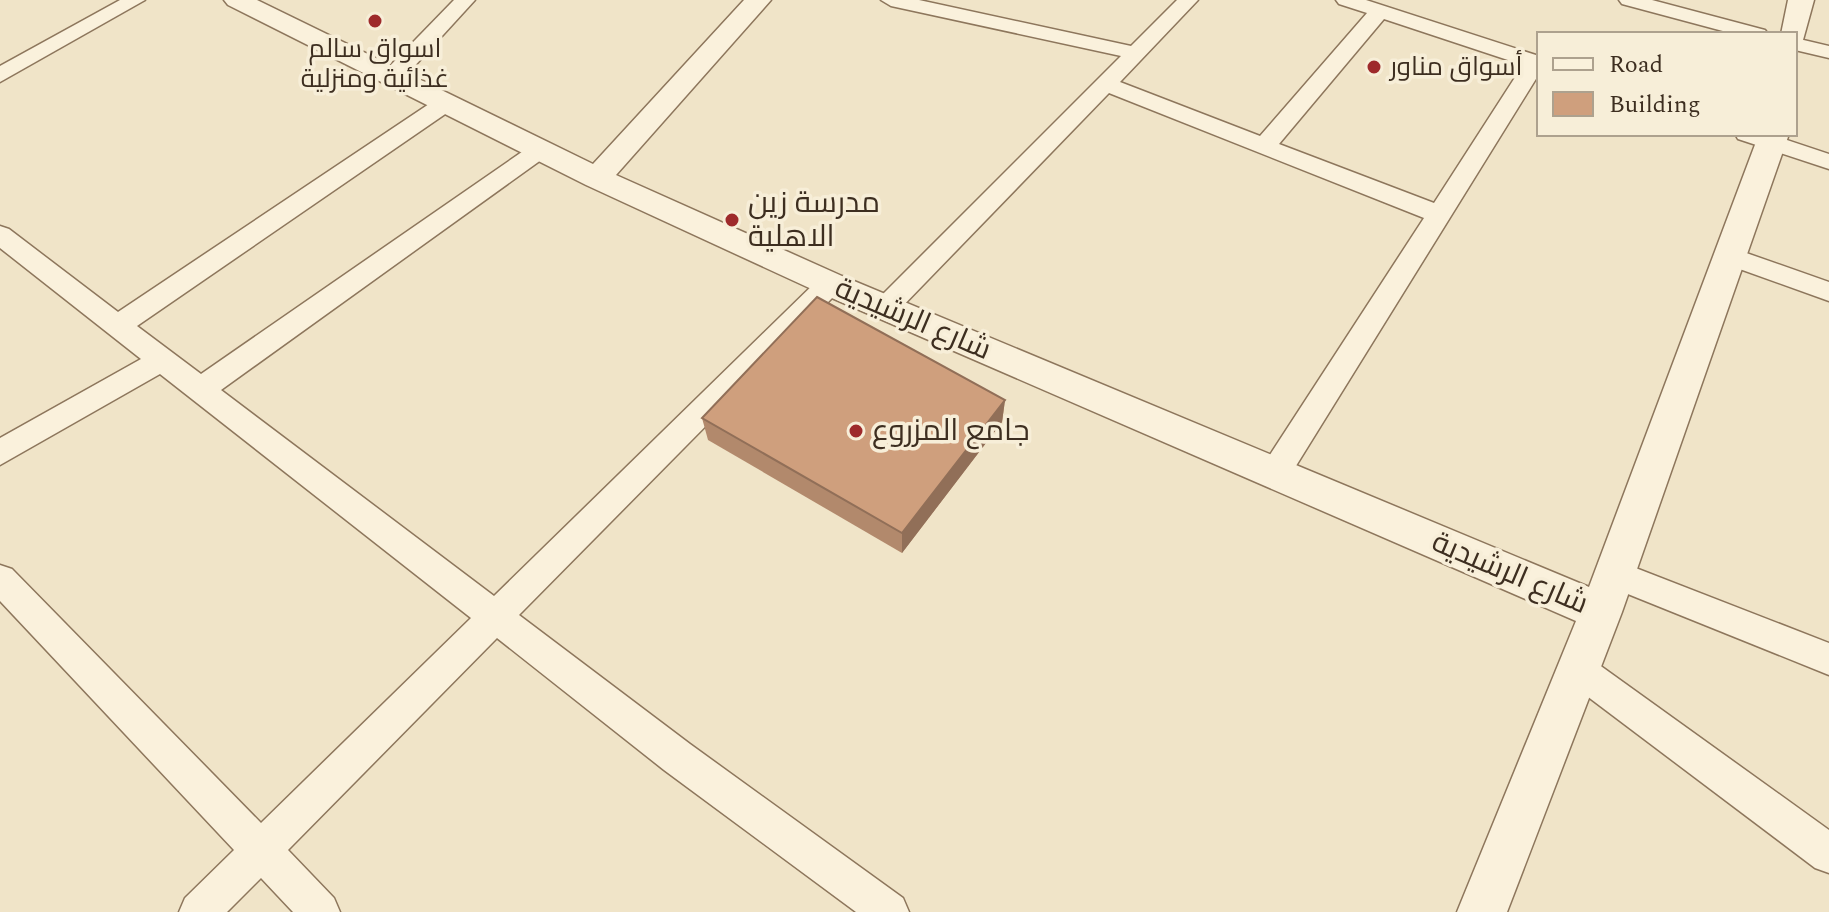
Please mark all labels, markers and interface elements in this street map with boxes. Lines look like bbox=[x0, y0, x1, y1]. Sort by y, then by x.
marker: اسواق سالم غذائية ومنزلية bbox=[366, 12, 384, 30]
place label: اسواق سالم غذائية ومنزلية bbox=[301, 29, 449, 99]
legend bbox=[1537, 32, 1797, 136]
place label: أسواق مناور bbox=[1388, 47, 1522, 87]
text: Road bbox=[1609, 47, 1663, 83]
marker: أسواق مناور bbox=[1365, 58, 1383, 76]
text: Building bbox=[1609, 87, 1701, 123]
place label: مدرسة زين الاهلية bbox=[748, 180, 880, 260]
marker: مدرسة زين الاهلية bbox=[723, 211, 741, 229]
street label: شارع الرشيدية bbox=[828, 265, 998, 373]
place label: جامع المزروع bbox=[872, 408, 1030, 454]
marker: جامع المزروع bbox=[847, 422, 865, 440]
street label: شارع الرشيدية bbox=[1425, 519, 1595, 627]

